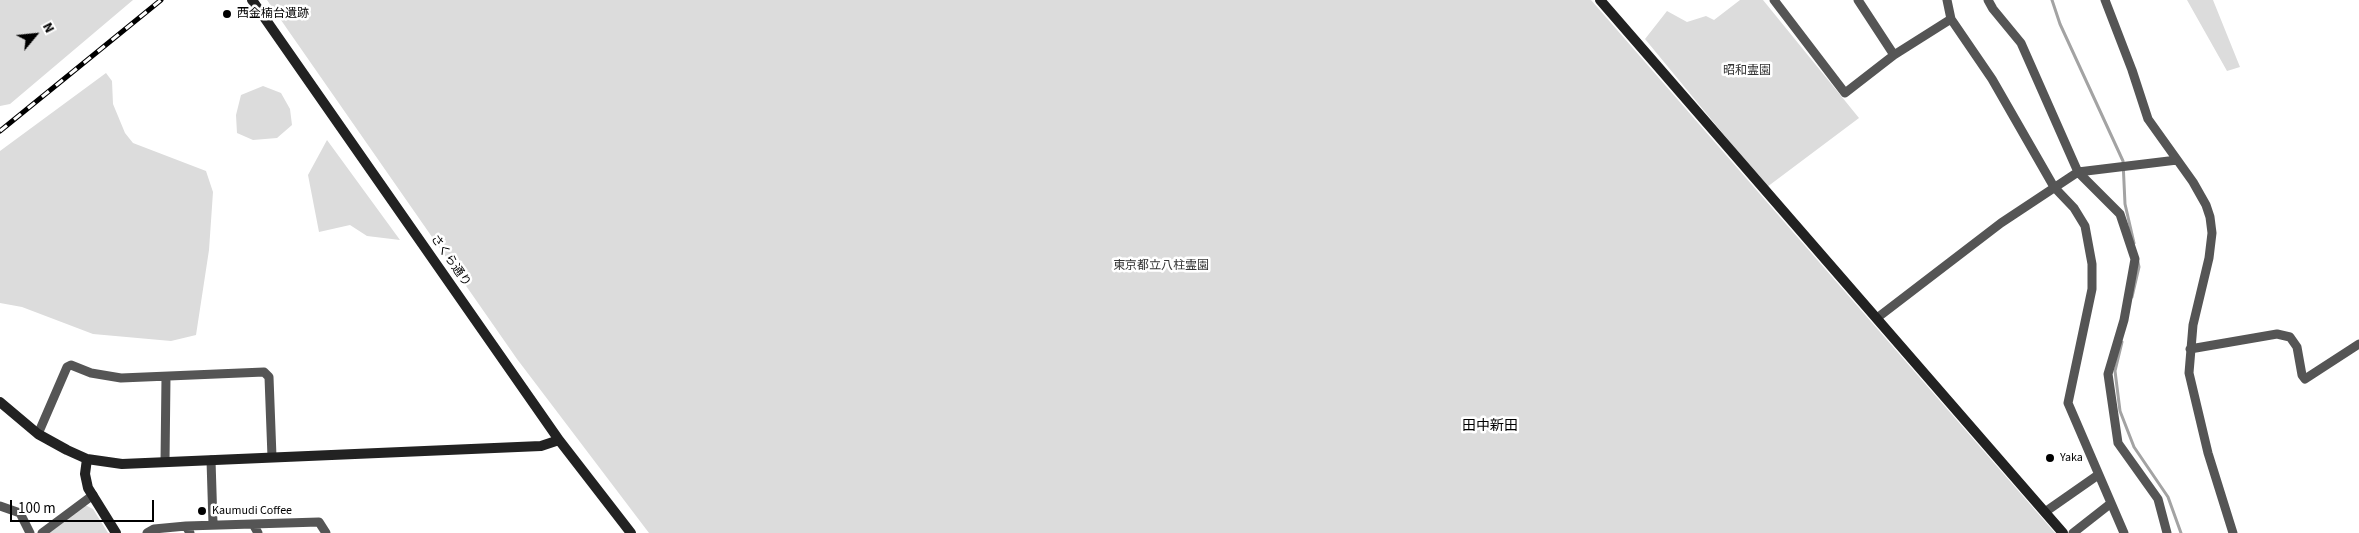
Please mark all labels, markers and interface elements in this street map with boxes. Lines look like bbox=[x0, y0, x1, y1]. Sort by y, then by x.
place label: 西金楠台遺跡 bbox=[237, 7, 309, 21]
marker: 西金楠台遺跡 bbox=[221, 8, 233, 20]
north arrow bbox=[10, 10, 60, 60]
text: N bbox=[37, 19, 59, 37]
park label: 昭和霊園 bbox=[1723, 64, 1771, 78]
street label: さくら通り bbox=[427, 232, 473, 290]
park label: 東京都立八柱霊園 bbox=[1113, 259, 1209, 273]
district label: 田中新田 bbox=[1462, 419, 1518, 435]
place label: Yaka bbox=[2060, 451, 2083, 465]
marker: Yaka bbox=[2044, 452, 2056, 464]
scale bar bbox=[12, 490, 156, 522]
text: 100 m bbox=[18, 498, 56, 519]
place label: Kaumudi Coffee bbox=[212, 504, 292, 518]
marker: Kaumudi Coffee bbox=[196, 505, 208, 517]

